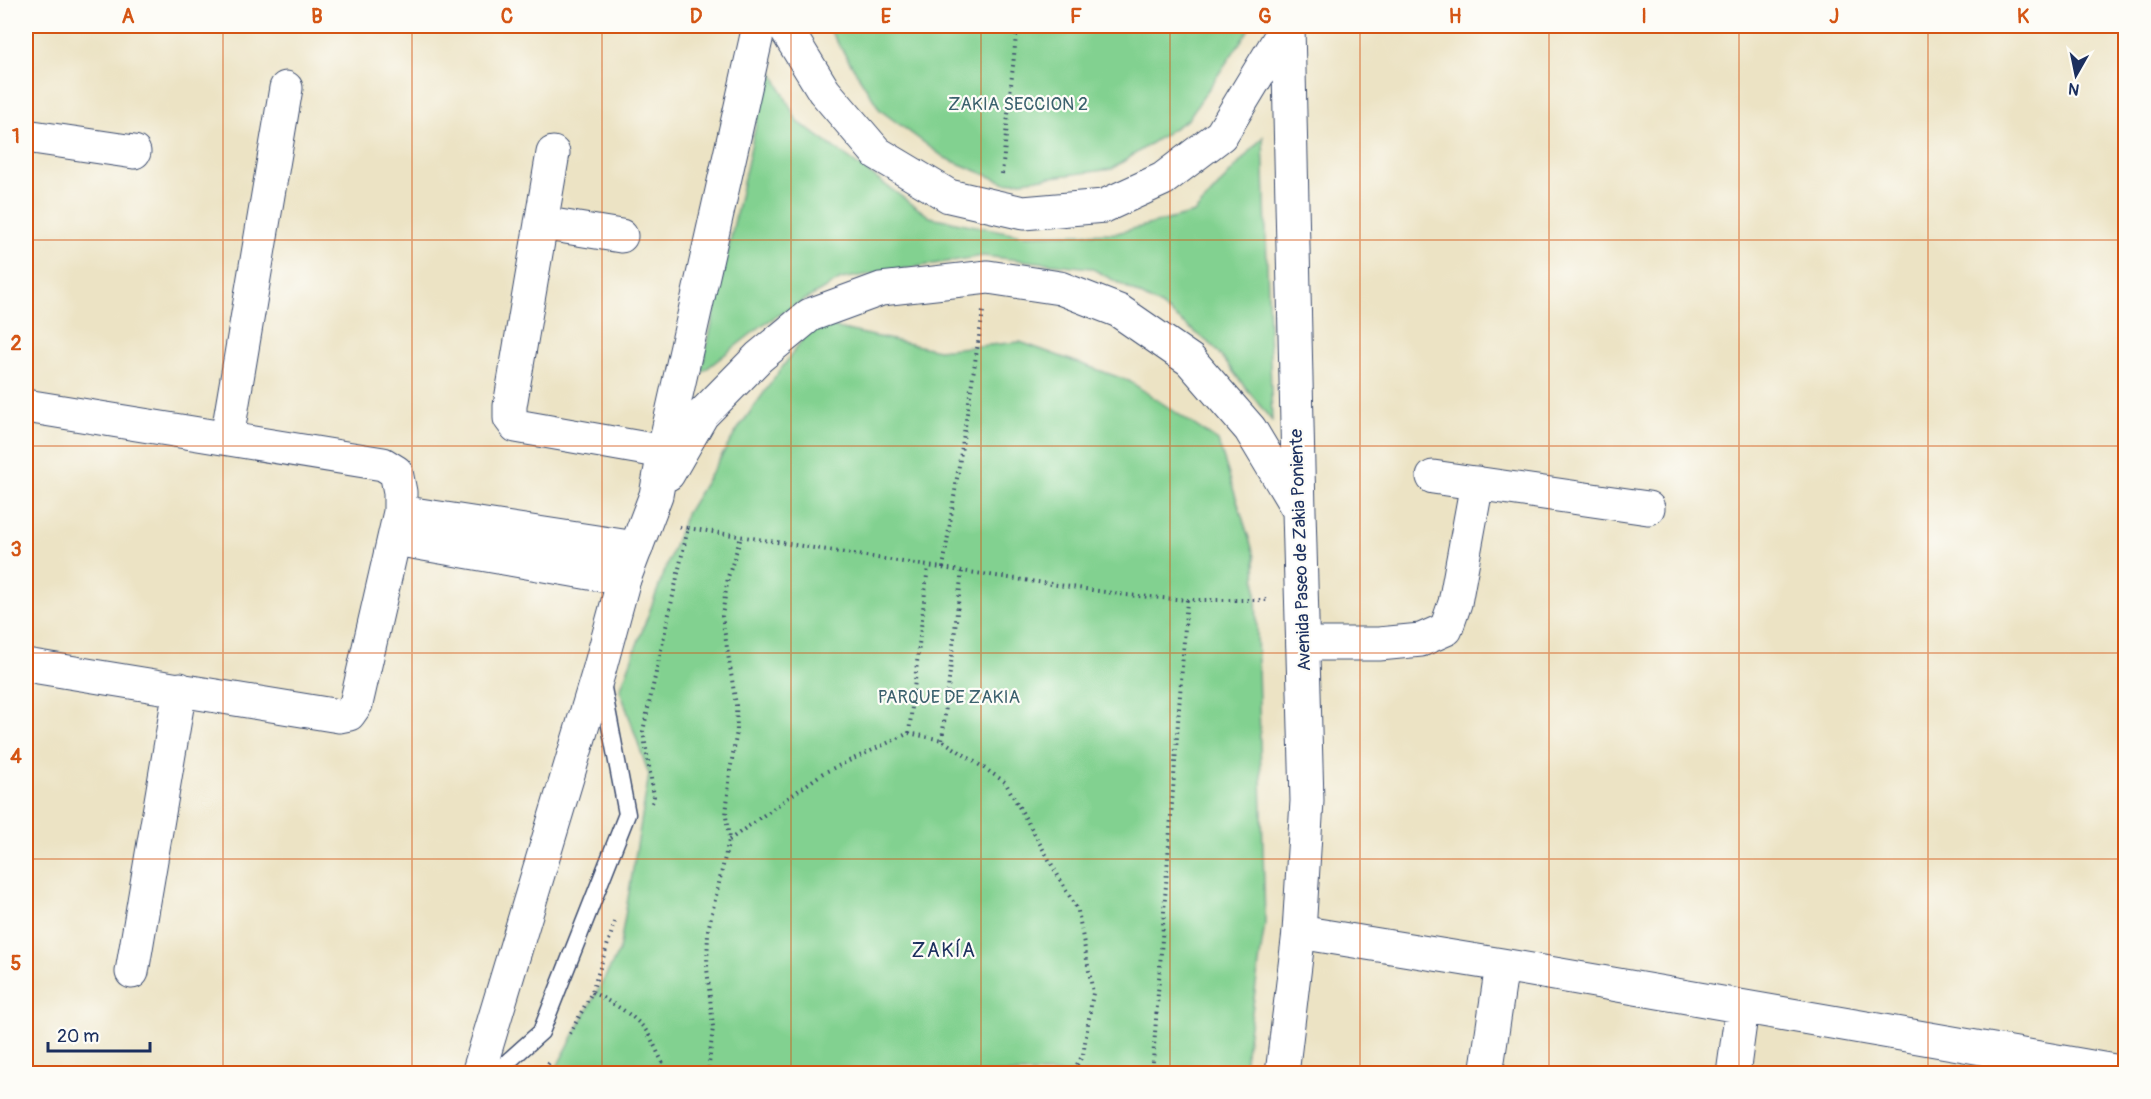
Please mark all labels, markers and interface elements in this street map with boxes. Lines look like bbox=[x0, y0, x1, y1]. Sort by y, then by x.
text: A bbox=[122, 4, 135, 29]
text: B bbox=[311, 4, 323, 29]
text: C bbox=[501, 4, 513, 29]
text: D bbox=[690, 4, 703, 29]
text: E bbox=[881, 4, 892, 29]
text: F bbox=[1070, 4, 1082, 29]
text: G bbox=[1258, 4, 1272, 29]
text: H bbox=[1449, 4, 1462, 29]
text: I bbox=[1641, 4, 1647, 29]
text: J bbox=[1829, 4, 1839, 29]
text: K bbox=[2017, 4, 2029, 29]
north arrow bbox=[2046, 45, 2106, 105]
text: N bbox=[2067, 78, 2081, 100]
park label: ZAKIA SECCION 2 bbox=[948, 93, 1088, 116]
text: 1 bbox=[12, 124, 20, 149]
text: 2 bbox=[10, 331, 22, 356]
street label: Avenida Paseo de Zakia Poniente bbox=[1285, 428, 1316, 672]
text: 3 bbox=[10, 537, 22, 562]
park label: PARQUE DE ZAKIA bbox=[878, 686, 1020, 709]
text: 4 bbox=[10, 744, 22, 769]
district label: ZAKÍA bbox=[912, 938, 976, 963]
text: 5 bbox=[11, 951, 22, 976]
scale bar bbox=[48, 1015, 150, 1053]
text: 20 m bbox=[57, 1025, 99, 1048]

